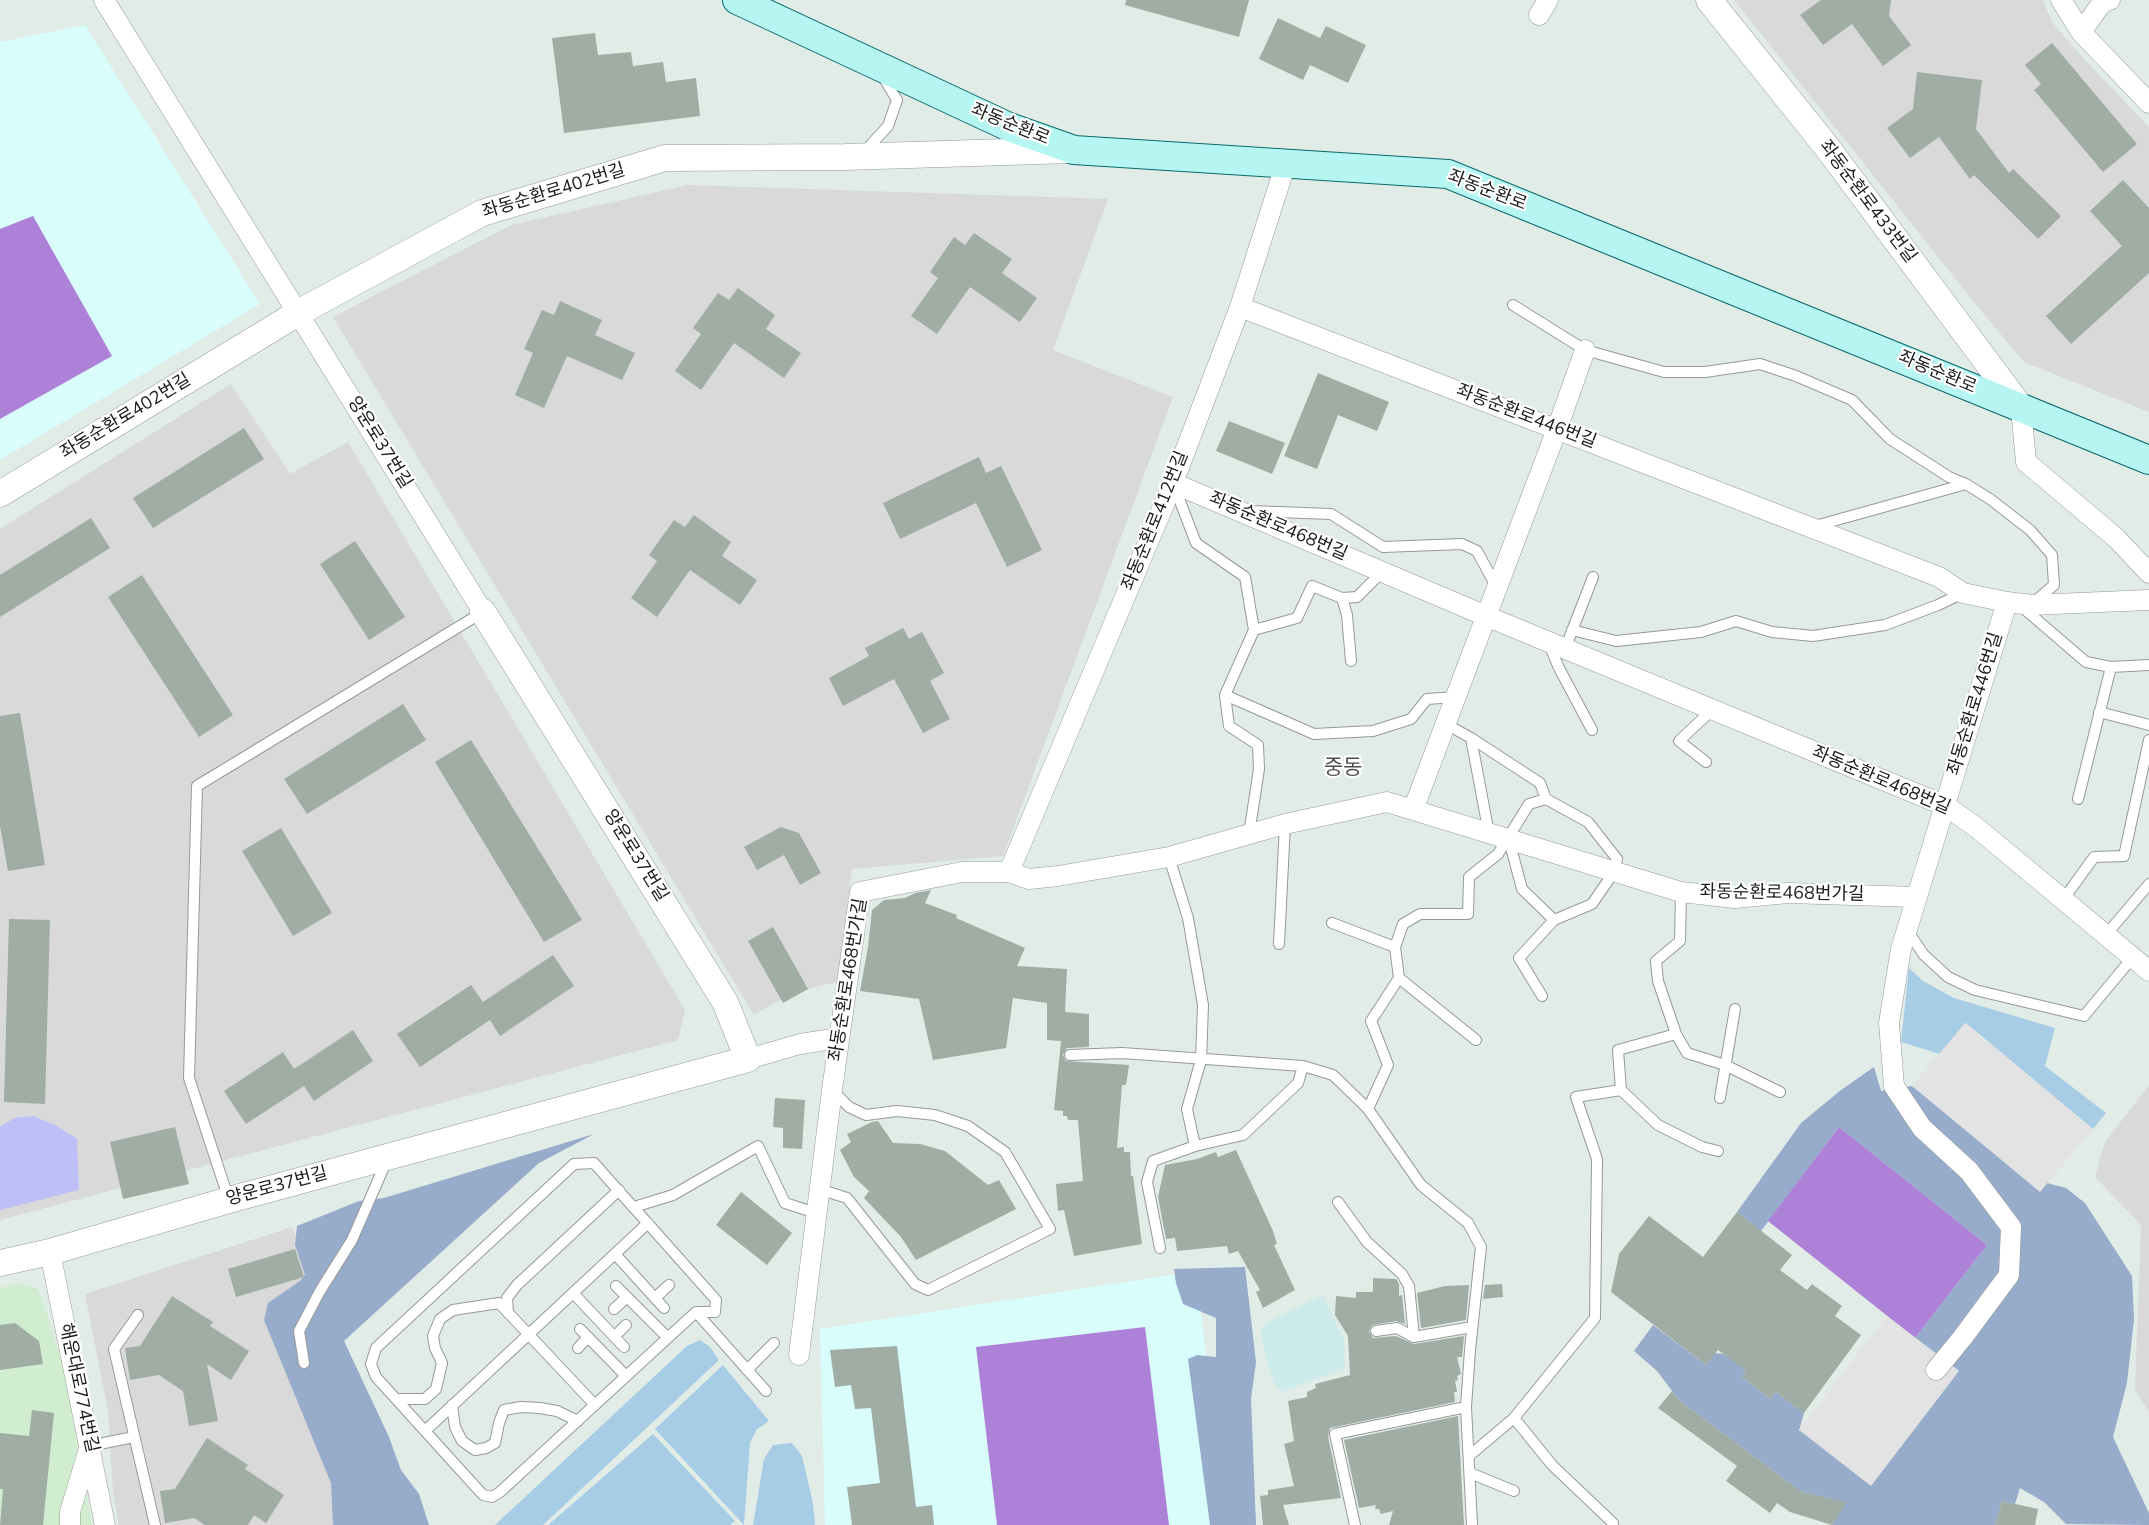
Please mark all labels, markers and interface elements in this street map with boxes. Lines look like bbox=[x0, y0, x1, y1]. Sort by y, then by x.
street label: 좌동순환로 bbox=[968, 99, 1052, 151]
street label: 좌동순환로433번길 bbox=[1814, 136, 1920, 268]
street label: 좌동순환로402번길 bbox=[480, 160, 628, 224]
street label: 좌동순환로 bbox=[1444, 166, 1530, 216]
street label: 좌동순환로 bbox=[1895, 347, 1979, 399]
street label: 좌동순환로402번길 bbox=[57, 370, 195, 464]
street label: 좌동순환로446번길 bbox=[1453, 380, 1599, 454]
street label: 양운로37번길 bbox=[342, 393, 416, 493]
street label: 좌동순환로412번길 bbox=[1118, 448, 1194, 594]
street label: 좌동순환로468번길 bbox=[1206, 488, 1350, 566]
street label: 좌동순환로446번길 bbox=[1944, 630, 2008, 778]
street label: 좌동순환로468번길 bbox=[1809, 742, 1953, 820]
district label: 중동 bbox=[1324, 756, 1362, 782]
street label: 양운로37번길 bbox=[598, 806, 672, 906]
street label: 좌동순환로468번가길 bbox=[1699, 882, 1865, 906]
street label: 좌동순환로468번가길 bbox=[825, 897, 873, 1063]
street label: 양운로37번길 bbox=[224, 1163, 330, 1211]
street label: 해운대로774번길 bbox=[54, 1321, 102, 1455]

